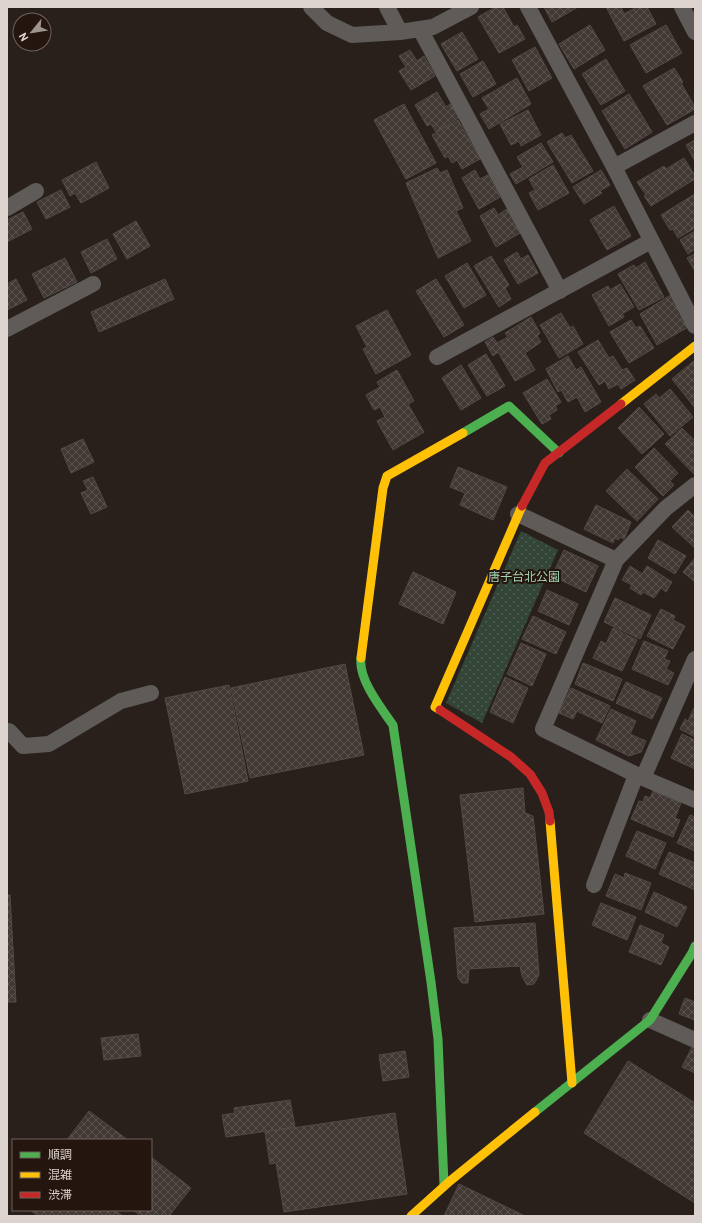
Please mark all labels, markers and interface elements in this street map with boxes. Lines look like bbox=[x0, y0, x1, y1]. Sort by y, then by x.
north arrow bbox=[12, 12, 52, 52]
text: N bbox=[15, 31, 30, 44]
park label: 唐子台北公園 bbox=[488, 569, 560, 583]
legend bbox=[12, 1139, 152, 1211]
text: 順調 bbox=[48, 1147, 72, 1161]
text: 混雑 bbox=[48, 1167, 72, 1181]
text: 渋滞 bbox=[48, 1187, 72, 1201]

